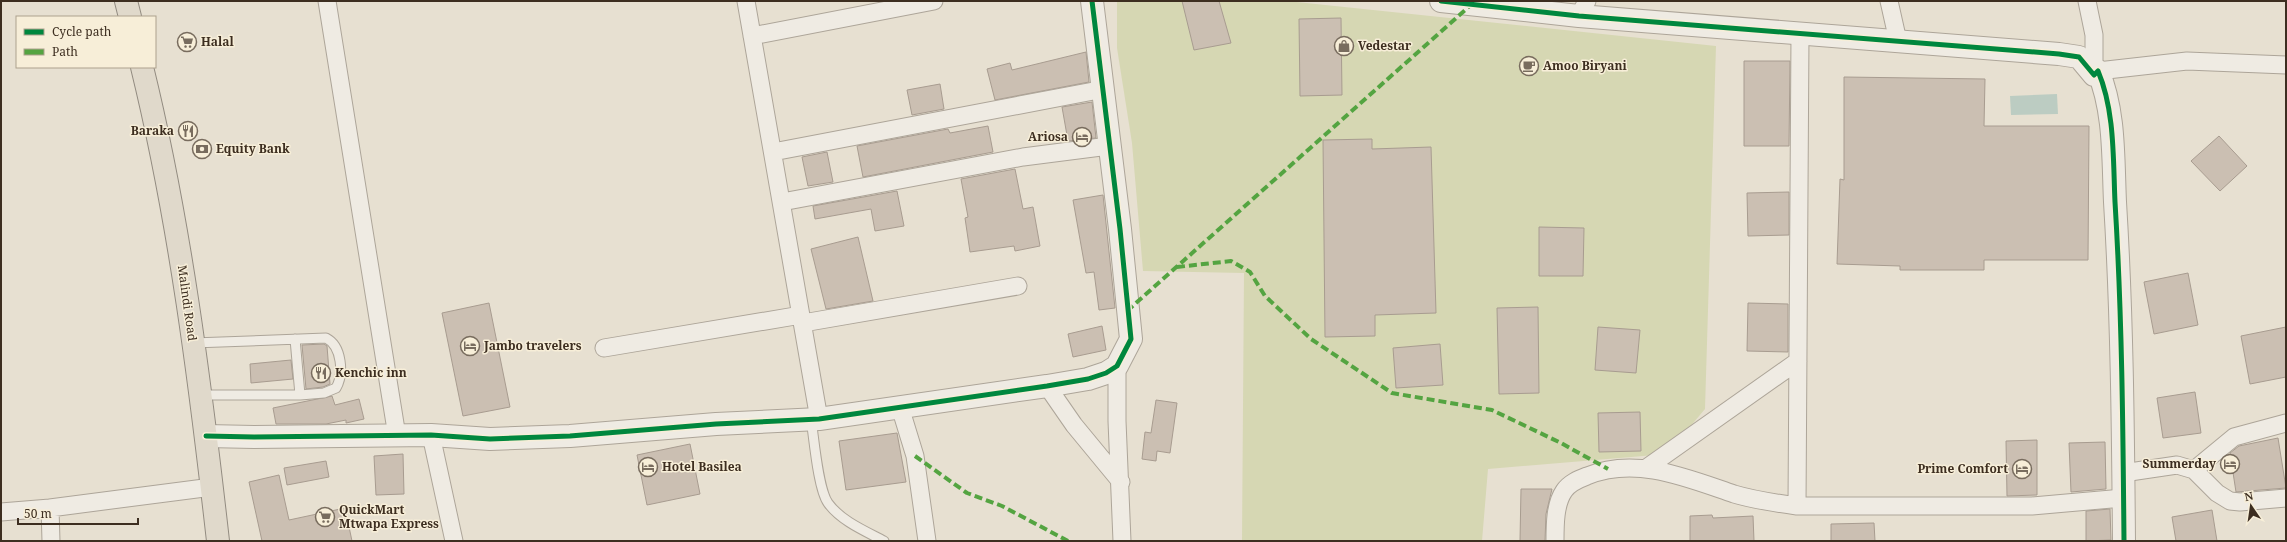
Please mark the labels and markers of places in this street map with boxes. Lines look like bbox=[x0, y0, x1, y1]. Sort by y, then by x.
supermarket icon: Halal bbox=[176, 31, 198, 53]
place label: Halal bbox=[201, 33, 234, 50]
shop icon: Vedestar bbox=[1333, 35, 1355, 57]
place label: Vedestar bbox=[1358, 37, 1412, 54]
cafe icon: Amoo Biryani bbox=[1518, 55, 1540, 77]
place label: Amoo Biryani bbox=[1543, 57, 1627, 74]
restaurant icon: Baraka bbox=[177, 120, 199, 142]
place label: Baraka bbox=[131, 122, 174, 139]
hotel icon: Ariosa bbox=[1071, 126, 1093, 148]
place label: Ariosa bbox=[1028, 128, 1068, 145]
bank icon: Equity Bank bbox=[191, 138, 213, 160]
place label: Equity Bank bbox=[216, 140, 290, 157]
hotel icon: Jambo travelers bbox=[459, 335, 481, 357]
place label: Jambo travelers bbox=[483, 337, 582, 354]
restaurant icon: Kenchic inn bbox=[310, 362, 332, 384]
place label: Kenchic inn bbox=[335, 364, 407, 381]
hotel icon: Summerday bbox=[2219, 453, 2241, 475]
place label: Summerday bbox=[2143, 455, 2216, 472]
hotel icon: Hotel Basilea bbox=[637, 456, 659, 478]
place label: Hotel Basilea bbox=[662, 458, 742, 475]
hotel icon: Prime Comfort bbox=[2011, 458, 2033, 480]
place label: Prime Comfort bbox=[1917, 460, 2008, 477]
place label: QuickMart Mtwapa Express bbox=[339, 501, 439, 532]
supermarket icon: QuickMart Mtwapa Express bbox=[314, 506, 336, 528]

